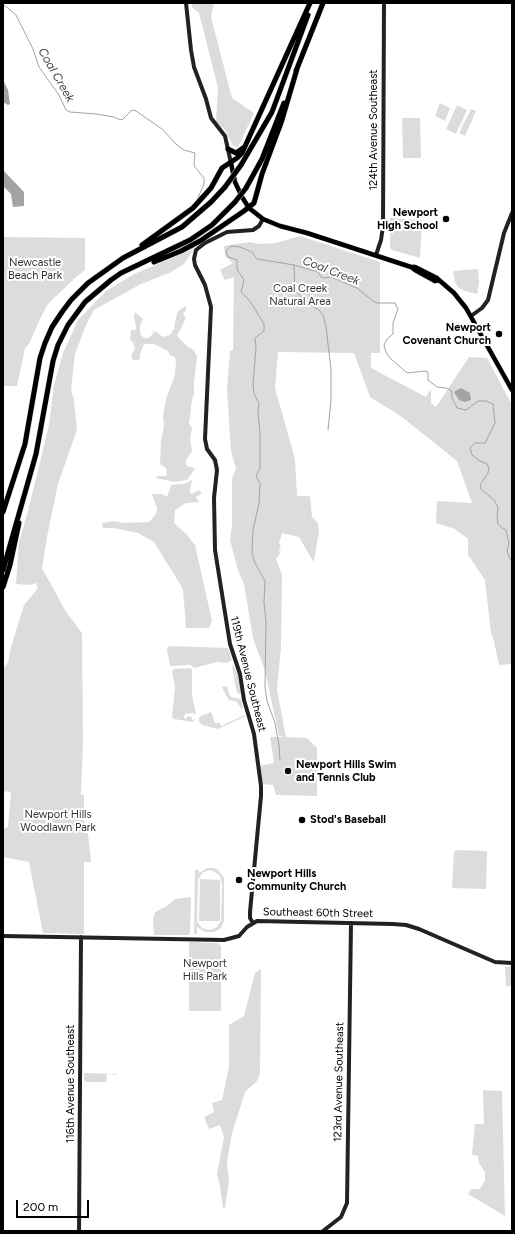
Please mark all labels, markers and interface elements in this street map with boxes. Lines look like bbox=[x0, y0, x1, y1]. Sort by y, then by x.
water label: Coal Creek bbox=[35, 45, 77, 105]
street label: 124th Avenue Southeast bbox=[367, 70, 381, 190]
place label: Newport High School bbox=[377, 206, 438, 232]
marker: Newport High School bbox=[441, 214, 451, 224]
water label: Coal Creek bbox=[300, 254, 362, 288]
park label: Newcastle Beach Park bbox=[8, 256, 62, 282]
park label: Coal Creek Natural Area bbox=[269, 282, 331, 308]
place label: Newport Covenant Church bbox=[403, 321, 491, 347]
marker: Newport Covenant Church bbox=[494, 329, 504, 339]
street label: 119th Avenue Southeast bbox=[227, 615, 269, 733]
place label: Newport Hills Swim and Tennis Club bbox=[296, 758, 396, 784]
marker: Newport Hills Swim and Tennis Club bbox=[283, 766, 293, 776]
park label: Newport Hills Woodlawn Park bbox=[20, 808, 96, 834]
place label: Stod's Baseball bbox=[310, 813, 386, 827]
marker: Stod's Baseball bbox=[297, 815, 307, 825]
place label: Newport Hills Community Church bbox=[247, 867, 346, 893]
marker: Newport Hills Community Church bbox=[234, 875, 244, 885]
street label: Southeast 60th Street bbox=[263, 905, 373, 921]
park label: Newport Hills Park bbox=[183, 957, 227, 983]
street label: 123rd Avenue Southeast bbox=[331, 1022, 347, 1142]
street label: 116th Avenue Southeast bbox=[64, 1025, 78, 1143]
scale bar bbox=[18, 1192, 91, 1218]
text: 200 m bbox=[23, 1200, 58, 1214]

